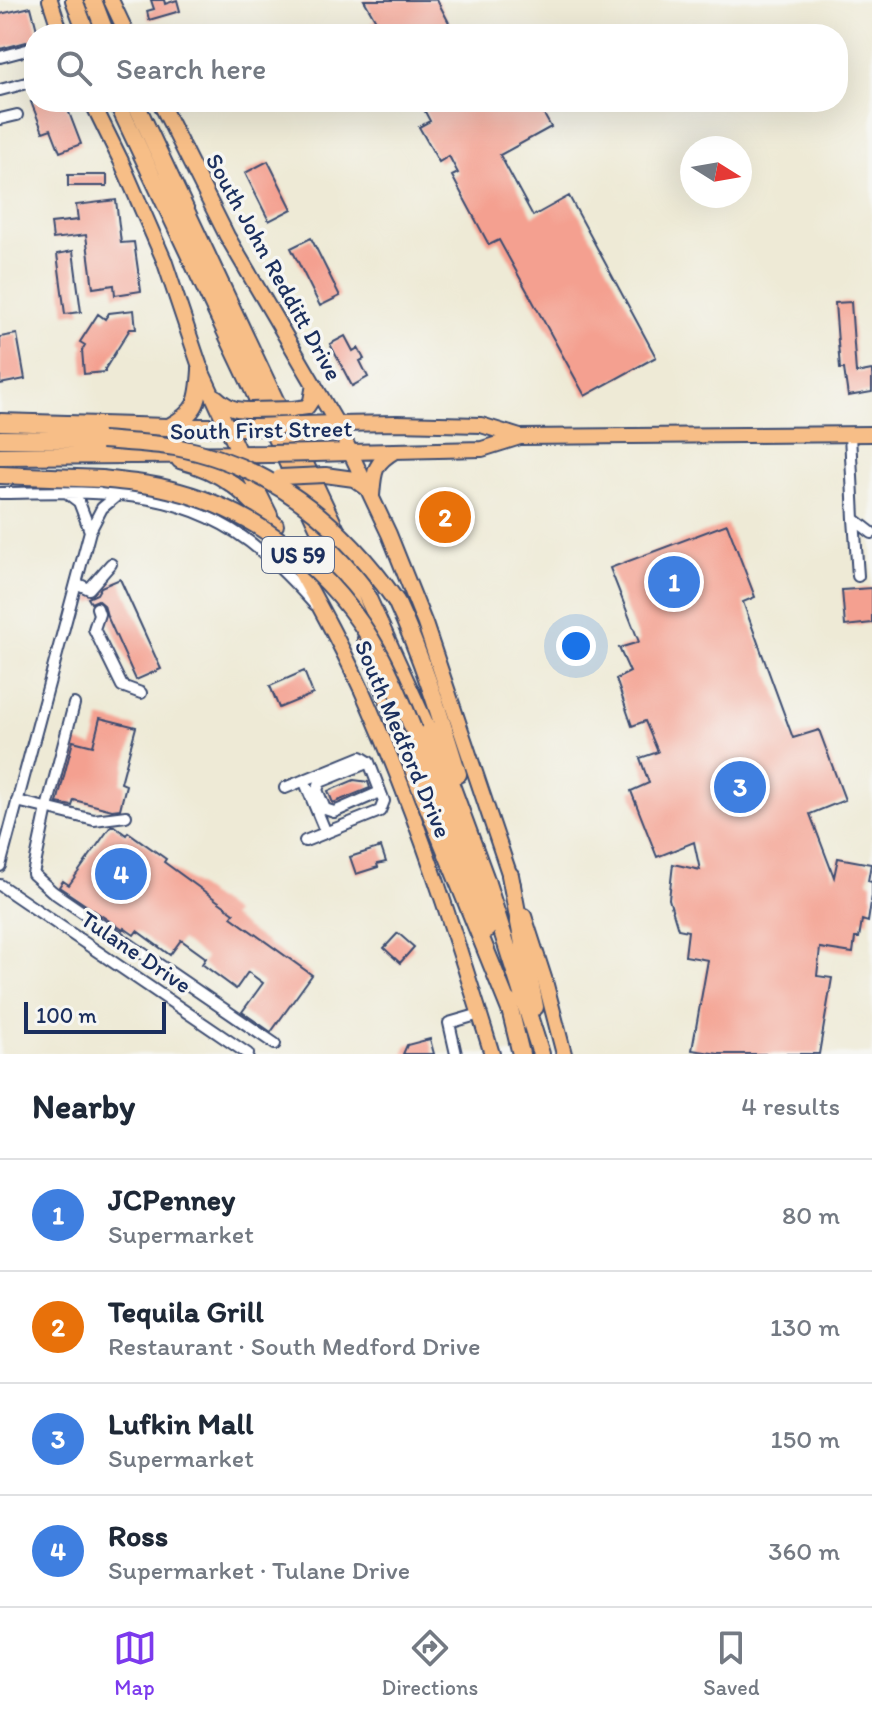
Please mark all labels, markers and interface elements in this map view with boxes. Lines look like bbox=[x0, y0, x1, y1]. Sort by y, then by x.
search box bbox=[24, 24, 848, 112]
icon: search bbox=[52, 46, 96, 90]
text: Search here bbox=[116, 50, 266, 87]
north arrow bbox=[680, 136, 752, 208]
street label: South John Redditt Drive bbox=[200, 148, 349, 385]
street label: South First Street bbox=[169, 413, 353, 446]
pin: 2 bbox=[419, 487, 471, 547]
road number: US 59 bbox=[262, 537, 334, 573]
pin: 1 bbox=[648, 552, 700, 612]
your location bbox=[556, 626, 596, 666]
street label: South Medford Drive bbox=[349, 636, 458, 842]
pin: 3 bbox=[714, 757, 766, 817]
pin: 4 bbox=[95, 844, 147, 904]
street label: Tulane Drive bbox=[75, 904, 197, 999]
scale bar bbox=[24, 998, 166, 1034]
text: 100 m bbox=[36, 1002, 97, 1029]
text: Nearby bbox=[32, 1086, 135, 1127]
text: 4 results bbox=[741, 1090, 840, 1122]
text: JCPenney bbox=[108, 1181, 235, 1218]
text: 1 bbox=[52, 1199, 64, 1231]
text: 80 m bbox=[782, 1199, 840, 1231]
text: Supermarket bbox=[108, 1218, 254, 1250]
text: Tequila Grill bbox=[108, 1293, 264, 1330]
text: 2 bbox=[51, 1311, 65, 1343]
text: 130 m bbox=[770, 1311, 840, 1343]
text: Restaurant · South Medford Drive bbox=[108, 1330, 481, 1362]
text: Lufkin Mall bbox=[108, 1405, 254, 1442]
text: 3 bbox=[51, 1423, 65, 1455]
text: 150 m bbox=[771, 1423, 840, 1455]
text: Supermarket bbox=[108, 1442, 254, 1474]
text: Ross bbox=[108, 1517, 168, 1554]
text: 4 bbox=[50, 1535, 66, 1567]
text: 360 m bbox=[768, 1535, 840, 1567]
text: Supermarket · Tulane Drive bbox=[108, 1554, 410, 1586]
tab: Map bbox=[113, 1626, 157, 1701]
tab: Directions bbox=[382, 1626, 478, 1701]
tab: Saved bbox=[703, 1626, 759, 1701]

